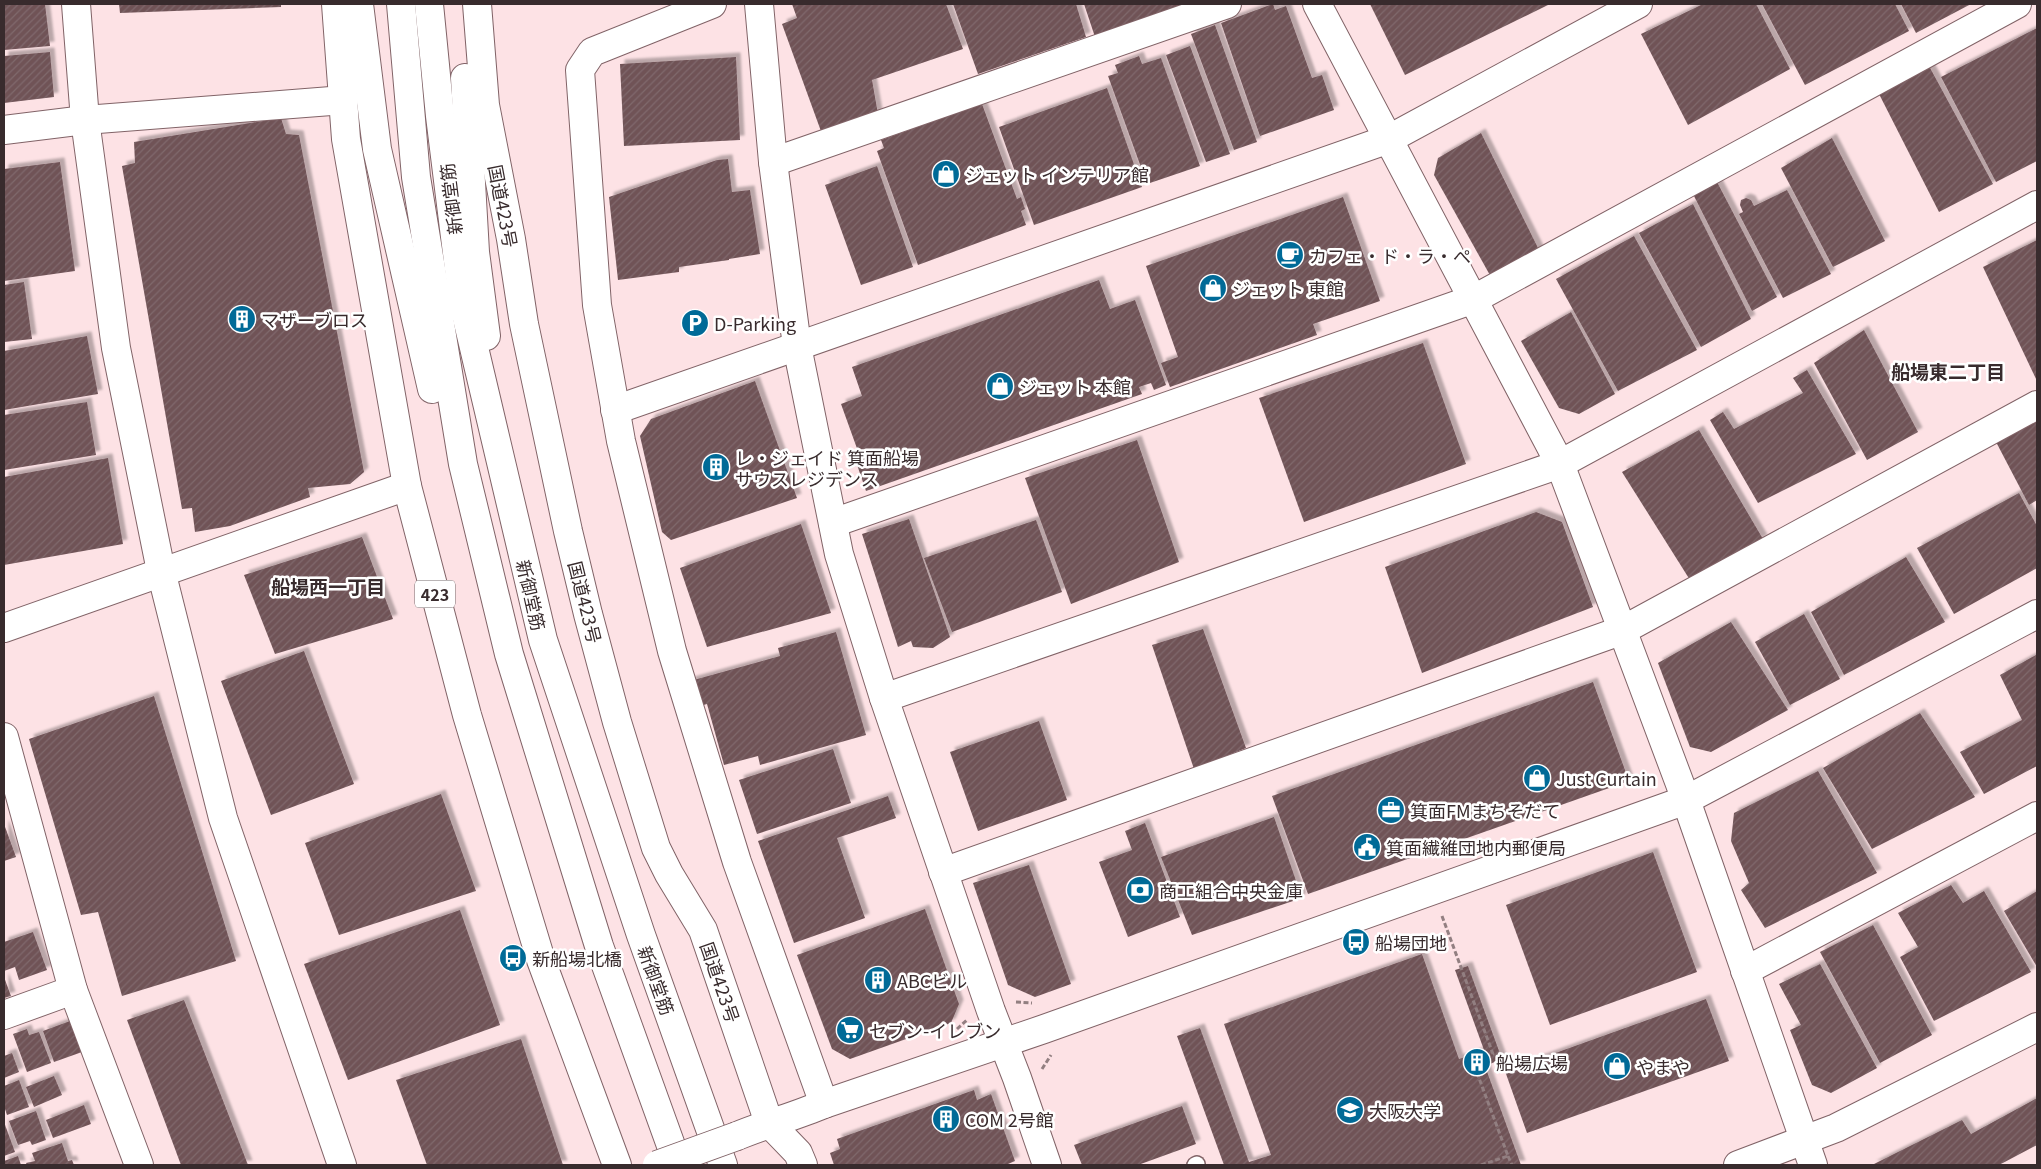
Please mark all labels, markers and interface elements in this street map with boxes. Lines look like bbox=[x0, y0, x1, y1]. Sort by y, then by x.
shop icon: ジェット インテリア館 bbox=[931, 159, 961, 189]
place label: ジェット インテリア館 bbox=[965, 161, 1149, 187]
street label: 新御堂筋 bbox=[433, 162, 467, 236]
street label: 国道423号 bbox=[483, 162, 525, 250]
cafe icon: カフェ・ド・ラ・ぺ bbox=[1275, 240, 1305, 270]
place label: カフェ・ド・ラ・ぺ bbox=[1309, 242, 1471, 268]
shop icon: ジェット 東館 bbox=[1198, 273, 1228, 303]
place label: ジェット 東館 bbox=[1232, 275, 1344, 301]
building icon: マザーブロス bbox=[227, 304, 257, 334]
place label: マザーブロス bbox=[261, 306, 368, 332]
parking icon: D-Parking bbox=[680, 308, 710, 338]
place label: D-Parking bbox=[714, 310, 796, 336]
district label: 船場東二丁目 bbox=[1891, 357, 2005, 384]
shop icon: ジェット 本館 bbox=[985, 371, 1015, 401]
place label: ジェット 本館 bbox=[1019, 373, 1131, 399]
place label: レ・ジェイド 箕面船場 サウスレジデンス bbox=[735, 444, 919, 491]
building icon: レ・ジェイド 箕面船場 サウスレジデンス bbox=[701, 452, 731, 482]
street label: 新御堂筋 bbox=[511, 557, 553, 633]
street label: 国道423号 bbox=[563, 558, 609, 646]
district label: 船場西一丁目 bbox=[271, 572, 385, 599]
road number: 423 bbox=[415, 580, 455, 608]
shop icon: Just Curtain bbox=[1522, 763, 1552, 793]
place label: Just Curtain bbox=[1556, 765, 1657, 791]
office icon: 箕面FMまちそだて bbox=[1376, 795, 1406, 825]
place label: 箕面FMまちそだて bbox=[1410, 797, 1561, 823]
public building icon: 箕面繊維団地内郵便局 bbox=[1352, 832, 1382, 862]
place label: 箕面繊維団地内郵便局 bbox=[1386, 834, 1566, 860]
bank icon: 商工組合中央金庫 bbox=[1125, 875, 1155, 905]
place label: 商工組合中央金庫 bbox=[1159, 877, 1303, 903]
bus stop icon: 船場団地 bbox=[1341, 927, 1371, 957]
place label: 船場団地 bbox=[1375, 929, 1447, 955]
street label: 国道423号 bbox=[695, 938, 747, 1026]
street label: 新御堂筋 bbox=[632, 942, 682, 1018]
bus stop icon: 新船場北橋 bbox=[498, 943, 528, 973]
place label: 新船場北橋 bbox=[532, 945, 622, 971]
building icon: ABCビル bbox=[863, 965, 893, 995]
place label: ABCビル bbox=[897, 967, 967, 993]
supermarket icon: セブン-イレブン bbox=[835, 1015, 865, 1045]
place label: セブン-イレブン bbox=[869, 1017, 1001, 1043]
building icon: 船場広場 bbox=[1462, 1047, 1492, 1077]
place label: 船場広場 bbox=[1496, 1049, 1568, 1075]
shop icon: やまや bbox=[1602, 1051, 1632, 1081]
place label: やまや bbox=[1636, 1053, 1690, 1079]
school or university icon: 大阪大学 bbox=[1335, 1095, 1365, 1125]
place label: 大阪大学 bbox=[1369, 1097, 1441, 1123]
building icon: COM 2号館 bbox=[931, 1104, 961, 1134]
place label: COM 2号館 bbox=[965, 1106, 1054, 1132]

